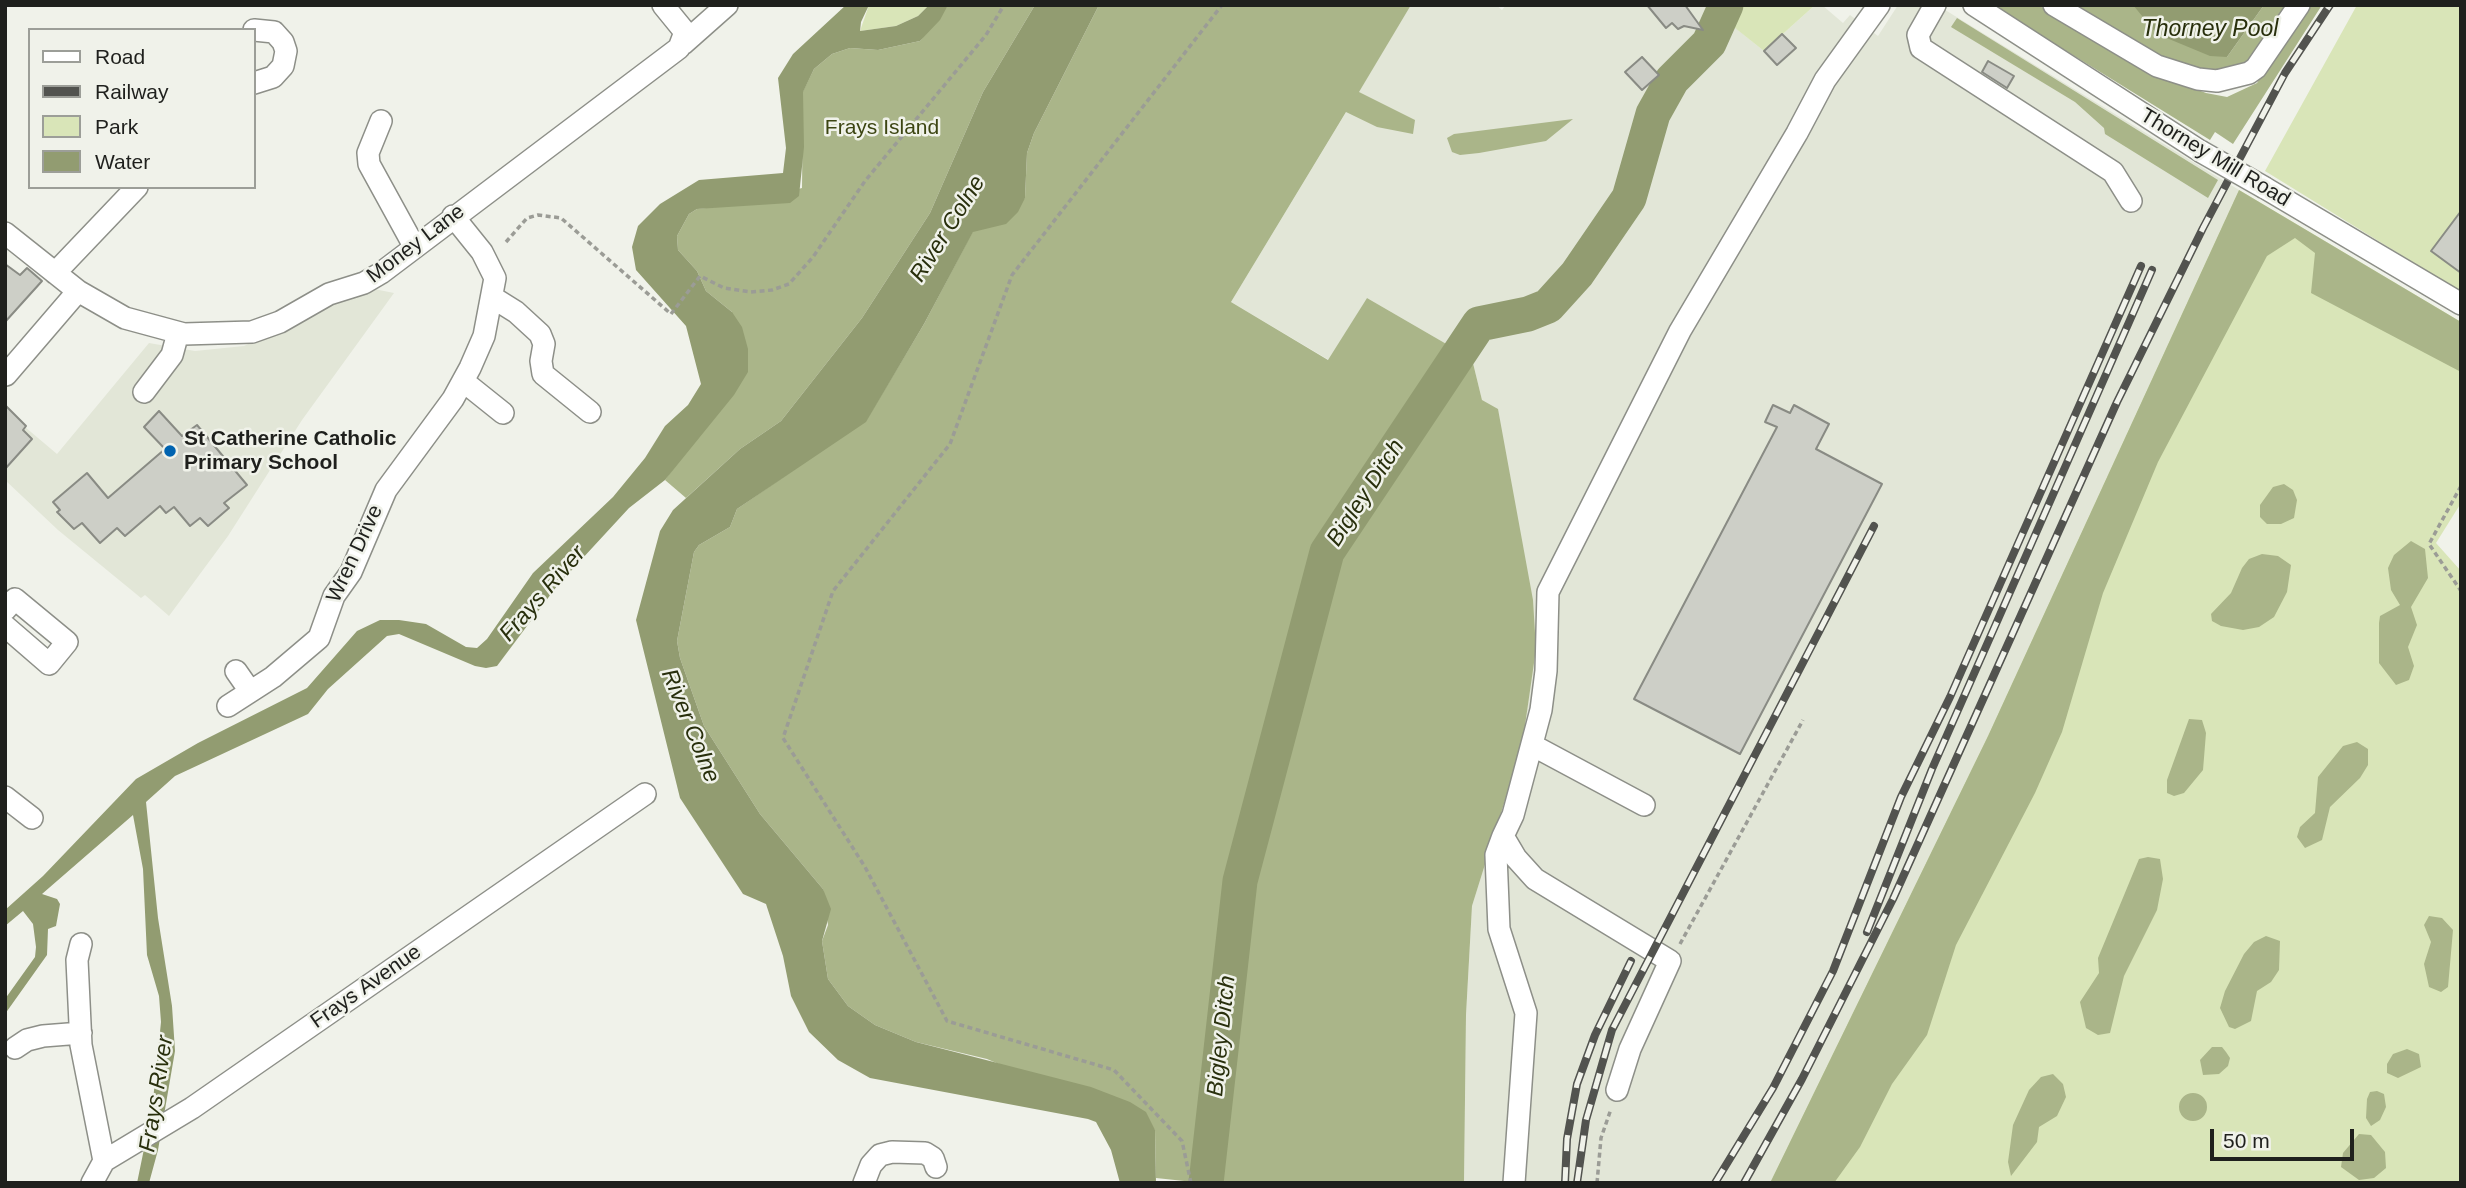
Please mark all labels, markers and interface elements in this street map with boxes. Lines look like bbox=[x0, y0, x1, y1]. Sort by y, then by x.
water label: Thorney Pool bbox=[2142, 16, 2278, 44]
legend bbox=[28, 28, 256, 189]
text: Road bbox=[95, 45, 145, 68]
text: Railway bbox=[95, 80, 169, 103]
street label: Thorney Mill Road bbox=[2135, 103, 2295, 213]
text: Park bbox=[95, 115, 138, 138]
park label: Frays Island bbox=[825, 115, 939, 141]
text: Water bbox=[95, 150, 150, 173]
water label: River Colne bbox=[904, 171, 992, 287]
street label: Money Lane bbox=[362, 199, 470, 289]
place label: St Catherine Catholic Primary School bbox=[184, 426, 396, 476]
water label: Bigley Ditch bbox=[1321, 435, 1411, 551]
marker: St Catherine Catholic Primary School bbox=[162, 443, 178, 459]
street label: Wren Drive bbox=[321, 501, 389, 607]
water label: Frays River bbox=[494, 541, 592, 647]
water label: River Colne bbox=[655, 665, 725, 787]
street label: Frays Avenue bbox=[306, 940, 426, 1034]
water label: Bigley Ditch bbox=[1202, 974, 1242, 1098]
water label: Frays River bbox=[134, 1034, 180, 1154]
scale bar bbox=[2214, 1114, 2358, 1158]
text: 50 m bbox=[2223, 1129, 2270, 1152]

